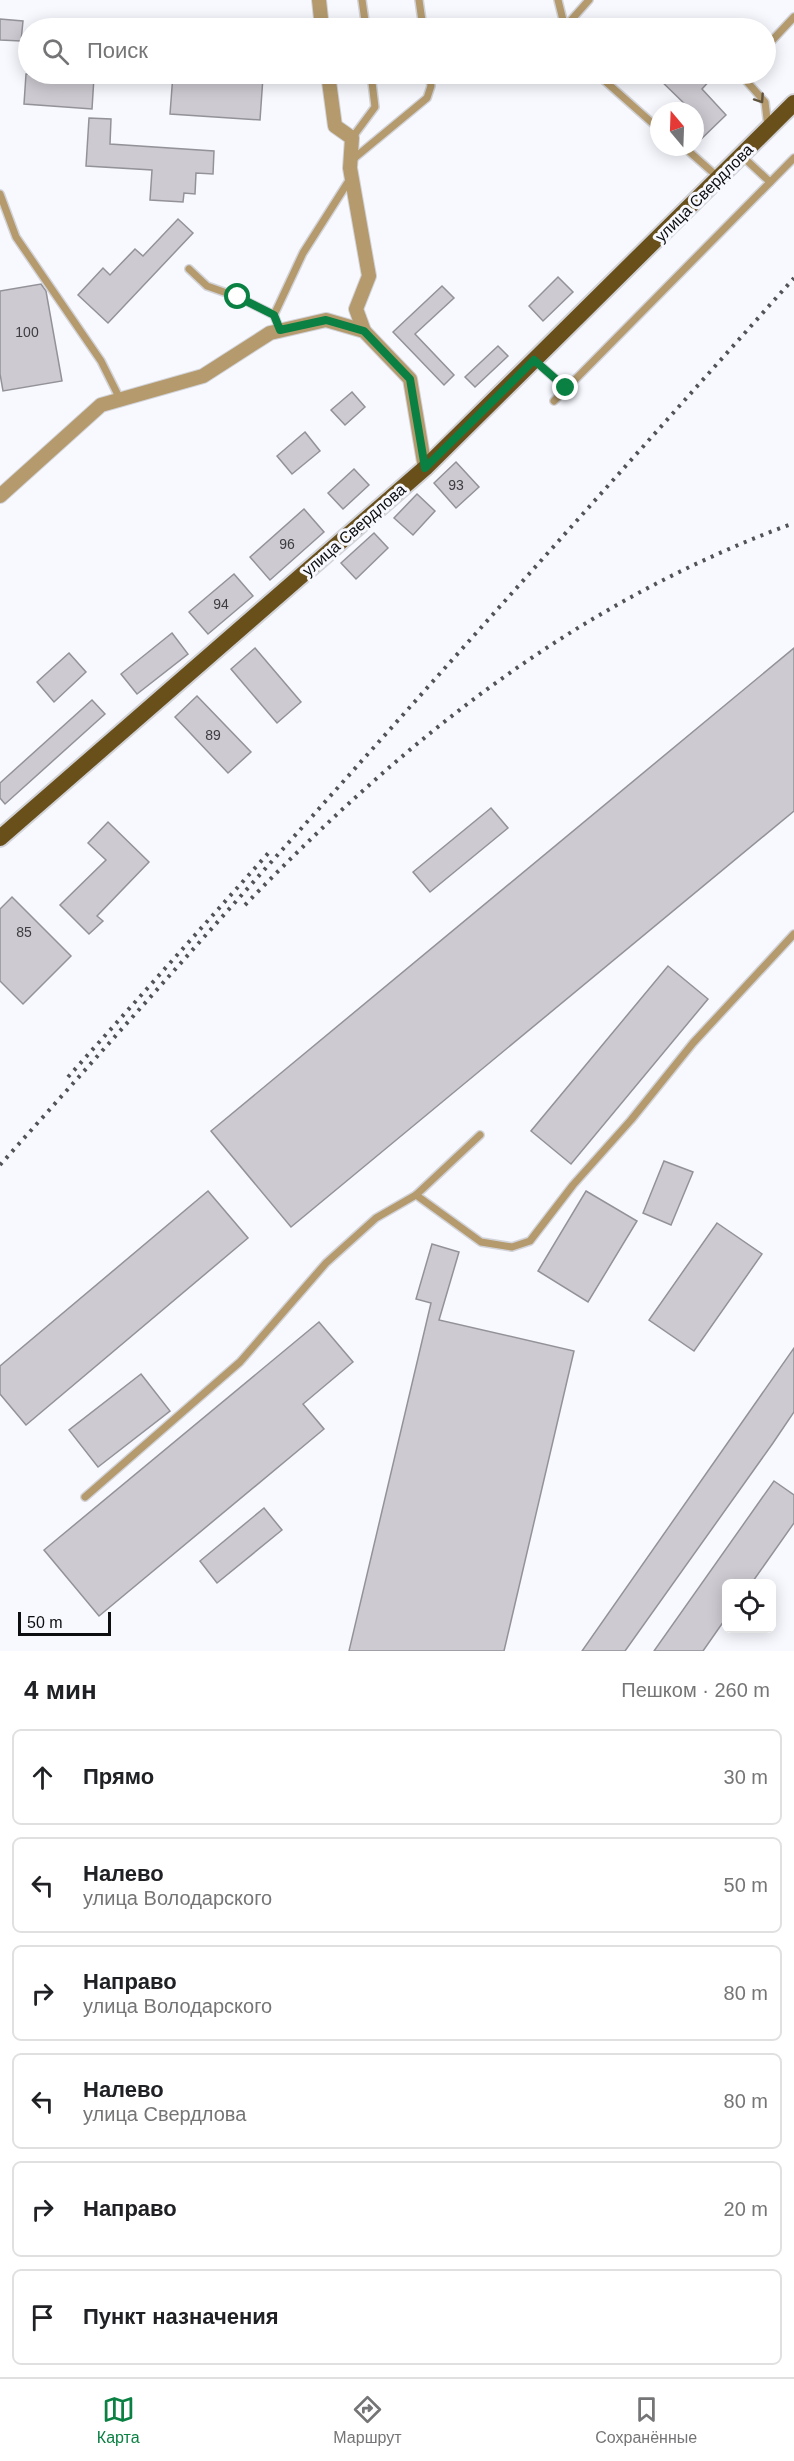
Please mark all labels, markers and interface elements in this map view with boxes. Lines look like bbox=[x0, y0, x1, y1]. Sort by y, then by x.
search box bbox=[18, 18, 776, 84]
icon: search bbox=[39, 35, 72, 68]
text: Поиск bbox=[87, 38, 148, 63]
one-way arrow bbox=[753, 92, 764, 103]
north arrow bbox=[650, 102, 704, 156]
street label: улица Свердлова bbox=[652, 141, 756, 245]
route start bbox=[224, 283, 250, 309]
house number: 100 bbox=[15, 324, 39, 340]
route end bbox=[552, 374, 578, 400]
house number: 93 bbox=[448, 477, 464, 493]
street label: улица Свердлова bbox=[299, 481, 409, 579]
house number: 96 bbox=[279, 536, 295, 552]
house number: 94 bbox=[213, 596, 229, 612]
house number: 89 bbox=[205, 727, 221, 743]
house number: 85 bbox=[16, 924, 32, 940]
map controls bbox=[722, 1579, 776, 1633]
button: locate bbox=[722, 1579, 776, 1633]
scale bar bbox=[18, 1609, 111, 1636]
text: 50 m bbox=[27, 1614, 63, 1631]
text: 4 мин bbox=[24, 1675, 97, 1705]
text: Пешком · 260 m bbox=[621, 1679, 770, 1701]
icon: ahead bbox=[26, 1761, 59, 1794]
text: Прямо bbox=[83, 1764, 154, 1789]
text: 30 m bbox=[724, 1766, 768, 1788]
text: Налево bbox=[83, 1861, 164, 1886]
icon: left bbox=[26, 1869, 59, 1902]
text: 50 m bbox=[724, 1874, 768, 1896]
text: улица Володарского bbox=[83, 1887, 272, 1909]
text: Направо bbox=[83, 1969, 177, 1994]
icon: right bbox=[26, 1977, 59, 2010]
text: 80 m bbox=[724, 1982, 768, 2004]
text: улица Володарского bbox=[83, 1995, 272, 2017]
text: Налево bbox=[83, 2077, 164, 2102]
icon: left bbox=[26, 2085, 59, 2118]
text: 80 m bbox=[724, 2090, 768, 2112]
text: улица Свердлова bbox=[83, 2103, 246, 2125]
icon: right bbox=[26, 2193, 59, 2226]
text: Направо bbox=[83, 2196, 177, 2221]
text: 20 m bbox=[724, 2198, 768, 2220]
icon: arrive bbox=[26, 2301, 59, 2334]
text: Пункт назначения bbox=[83, 2304, 279, 2329]
tab: Карта bbox=[97, 2393, 140, 2447]
tab: Маршрут bbox=[333, 2393, 402, 2447]
tab: Сохранённые bbox=[595, 2393, 697, 2447]

